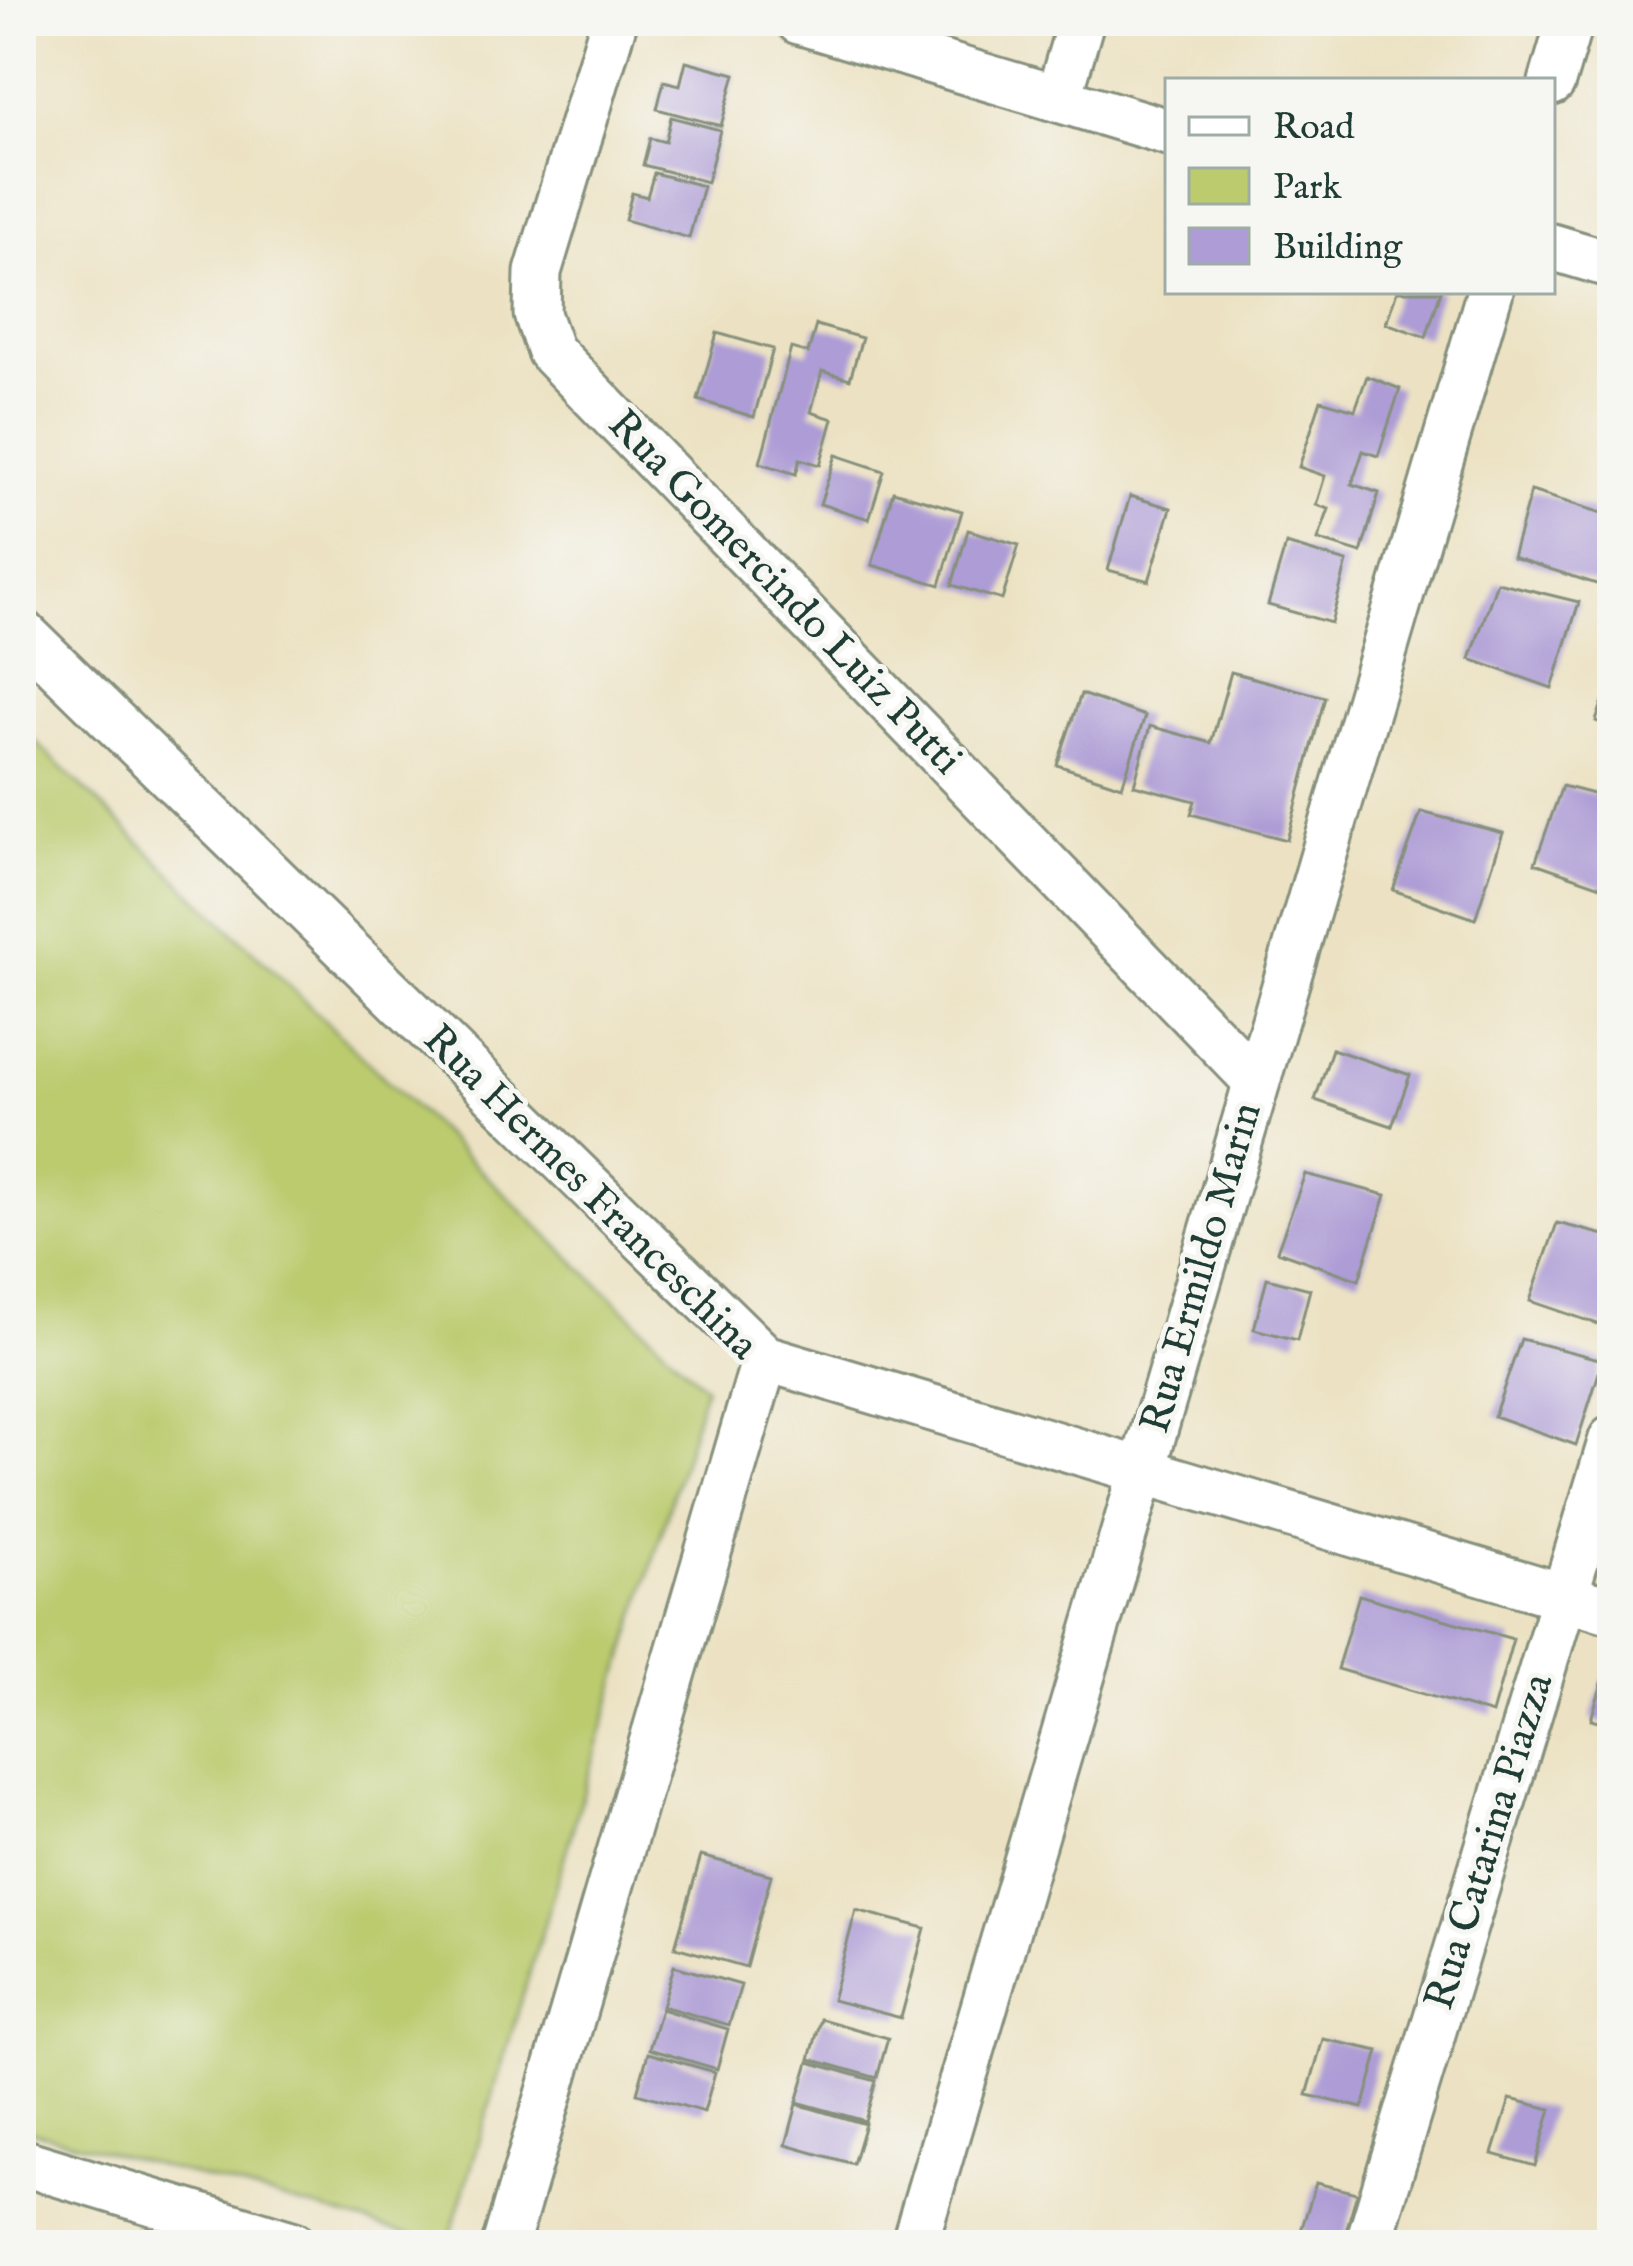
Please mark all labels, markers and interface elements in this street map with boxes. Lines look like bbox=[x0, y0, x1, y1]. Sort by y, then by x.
legend bbox=[1165, 78, 1555, 294]
text: Road bbox=[1273, 105, 1355, 151]
text: Park bbox=[1273, 165, 1342, 211]
text: Building bbox=[1273, 225, 1403, 271]
street label: Rua Gomercindo Luiz Putti bbox=[596, 399, 972, 787]
street label: Rua Hermes Franceschina bbox=[411, 1014, 769, 1372]
street label: Rua Ermildo Marin bbox=[1129, 1097, 1275, 1439]
street label: Rua Catarina Piazza bbox=[1414, 1667, 1567, 2016]

